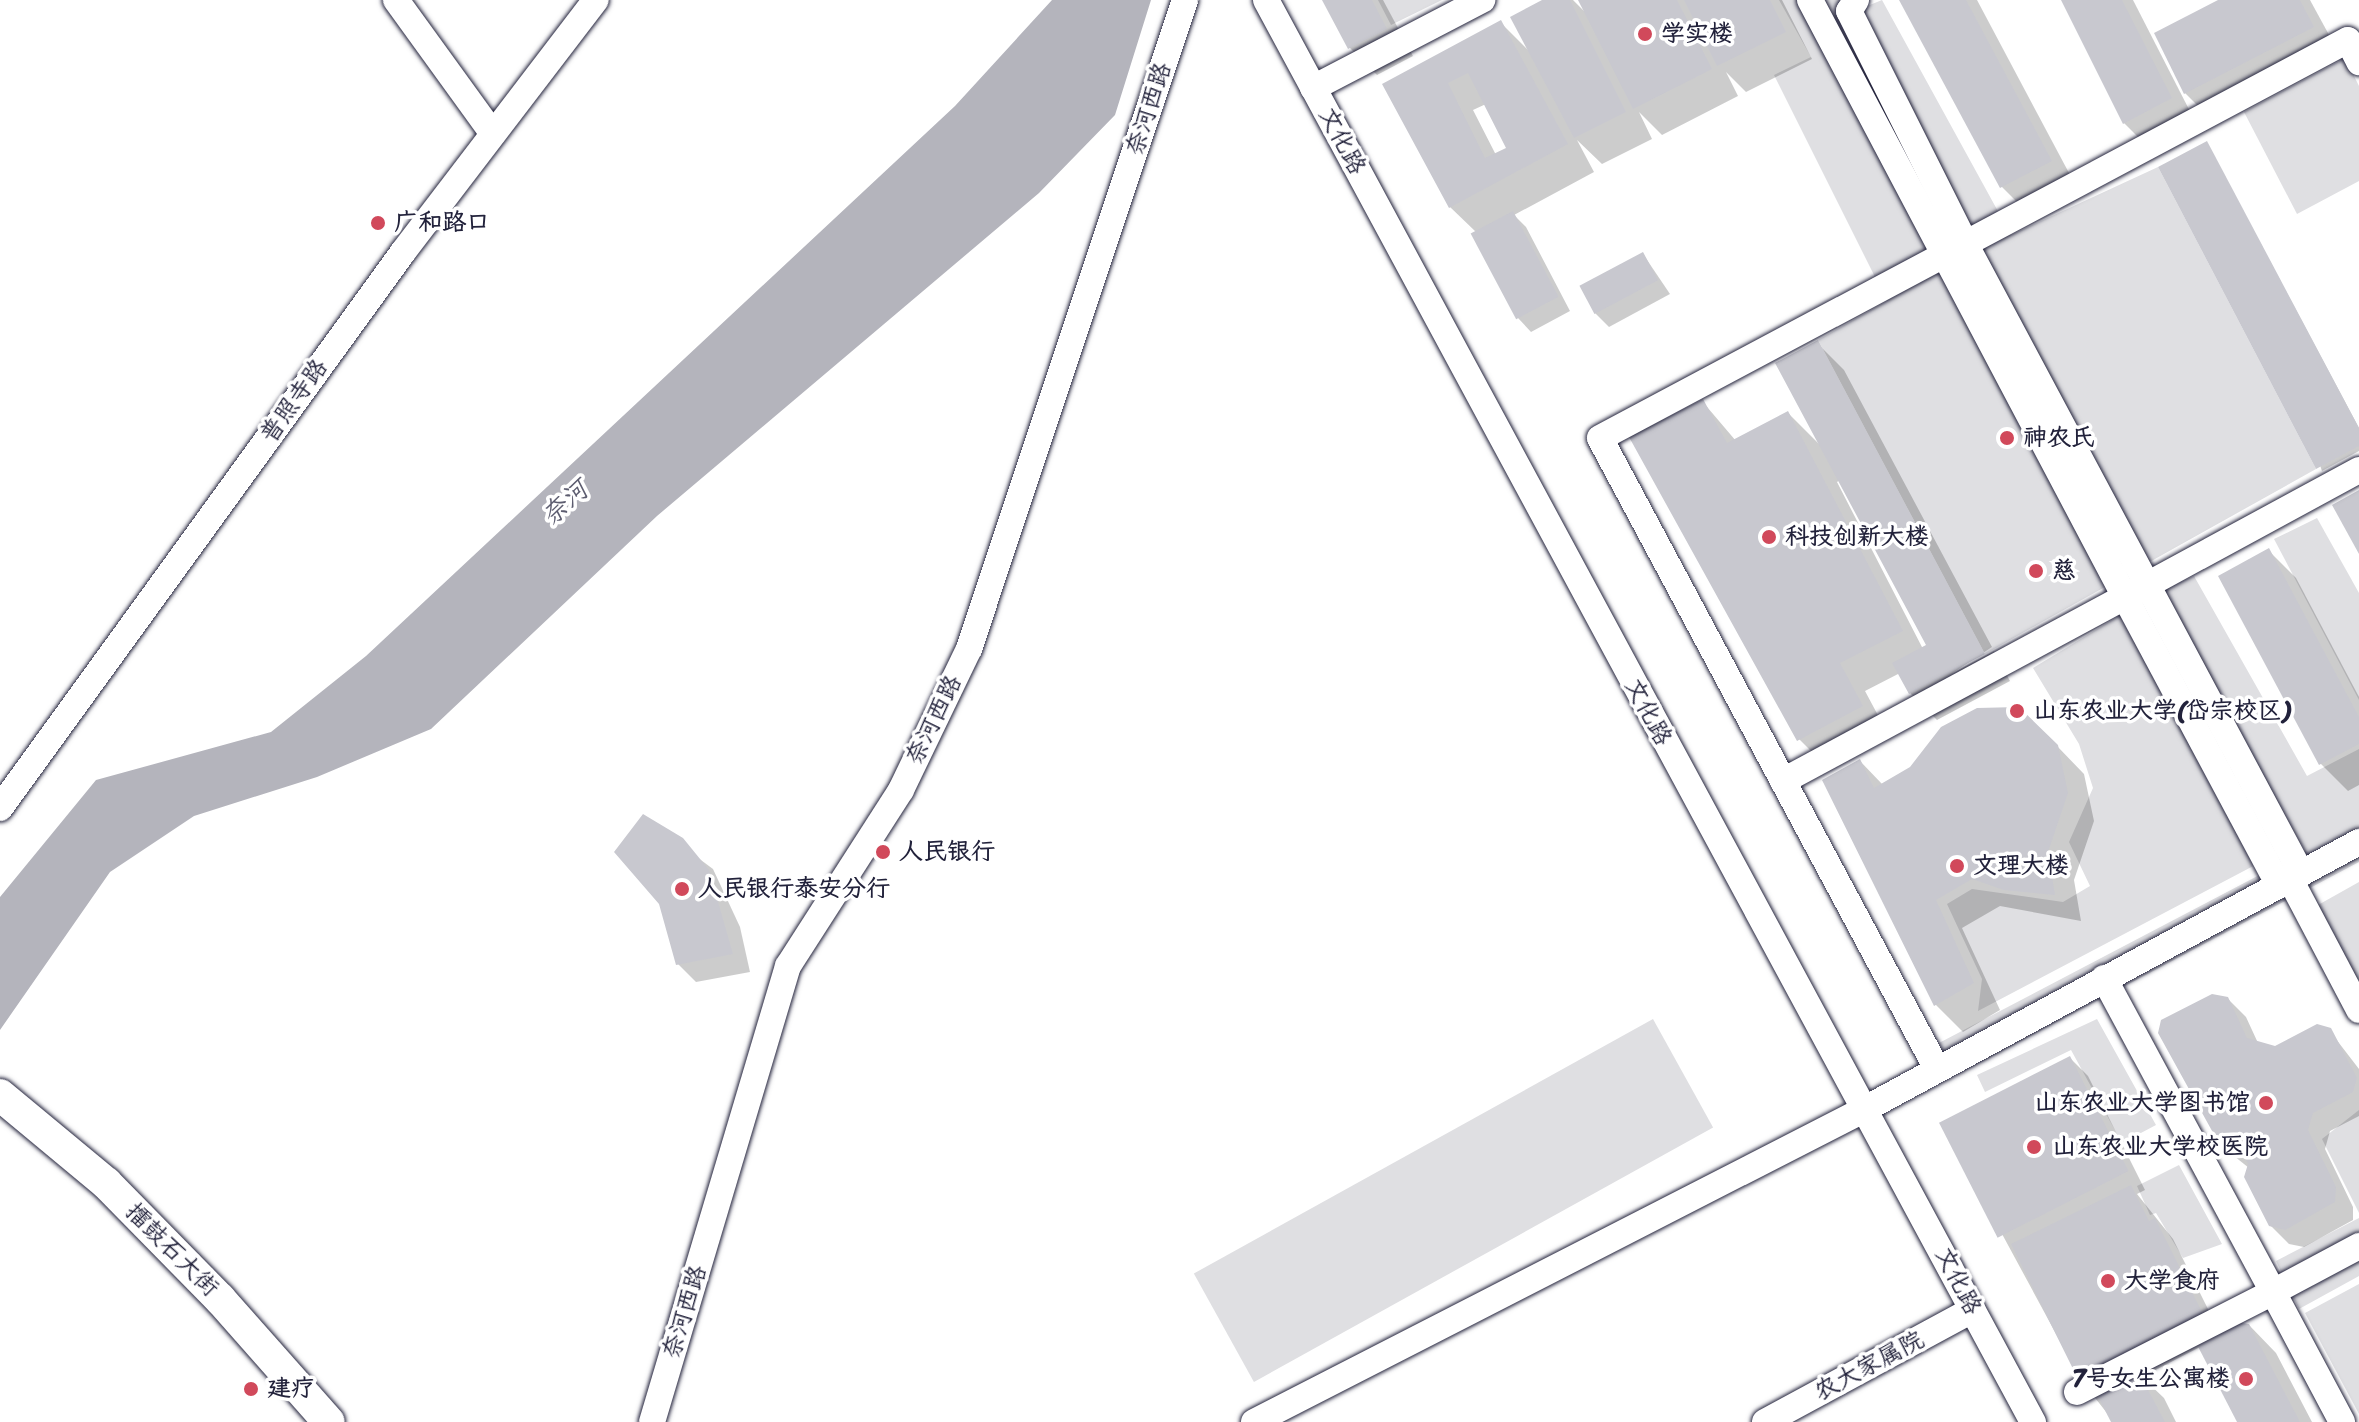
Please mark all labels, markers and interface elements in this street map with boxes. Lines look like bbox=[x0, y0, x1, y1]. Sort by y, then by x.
place label: 学实楼 bbox=[1661, 20, 1733, 48]
marker: 学实楼 bbox=[1636, 25, 1654, 43]
street label: 奈河西路 bbox=[1120, 59, 1178, 159]
street label: 文化路 bbox=[1312, 102, 1372, 180]
place label: 广和路口 bbox=[394, 209, 490, 237]
marker: 广和路口 bbox=[369, 214, 387, 232]
street label: 普照寺路 bbox=[254, 354, 334, 448]
place label: 神农氏 bbox=[2023, 424, 2095, 452]
marker: 神农氏 bbox=[1998, 429, 2016, 447]
water label: 奈河 bbox=[535, 474, 595, 532]
place label: 科技创新大楼 bbox=[1785, 523, 1929, 551]
marker: 科技创新大楼 bbox=[1760, 528, 1778, 546]
place label: 慈 bbox=[2052, 557, 2076, 585]
marker: 慈 bbox=[2027, 562, 2045, 580]
street label: 奈河西路 bbox=[900, 671, 968, 769]
street label: 文化路 bbox=[1618, 673, 1678, 751]
place label: 山东农业大学(岱宗校区) bbox=[2033, 697, 2290, 725]
marker: 山东农业大学(岱宗校区) bbox=[2008, 702, 2026, 720]
place label: 人民银行 bbox=[899, 838, 995, 866]
marker: 人民银行 bbox=[874, 843, 892, 861]
place label: 文理大楼 bbox=[1973, 852, 2069, 880]
marker: 文理大楼 bbox=[1948, 857, 1966, 875]
place label: 人民银行泰安分行 bbox=[698, 875, 890, 903]
marker: 人民银行泰安分行 bbox=[673, 880, 691, 898]
place label: 山东农业大学图书馆 bbox=[2034, 1089, 2250, 1117]
marker: 山东农业大学图书馆 bbox=[2257, 1094, 2275, 1112]
place label: 山东农业大学校医院 bbox=[2052, 1133, 2268, 1161]
marker: 山东农业大学校医院 bbox=[2023, 1136, 2045, 1158]
street label: 擂鼓石大街 bbox=[119, 1197, 225, 1303]
street label: 文化路 bbox=[1929, 1242, 1987, 1320]
street label: 奈河西路 bbox=[657, 1262, 713, 1362]
place label: 大学食府 bbox=[2124, 1267, 2220, 1295]
marker: 大学食府 bbox=[2099, 1272, 2117, 1290]
street label: 农大家属院 bbox=[1809, 1325, 1929, 1407]
place label: 7号女生公寓楼 bbox=[2072, 1365, 2230, 1393]
marker: 7号女生公寓楼 bbox=[2237, 1370, 2255, 1388]
place label: 建疗 bbox=[267, 1375, 315, 1403]
marker: 建疗 bbox=[242, 1380, 260, 1398]

